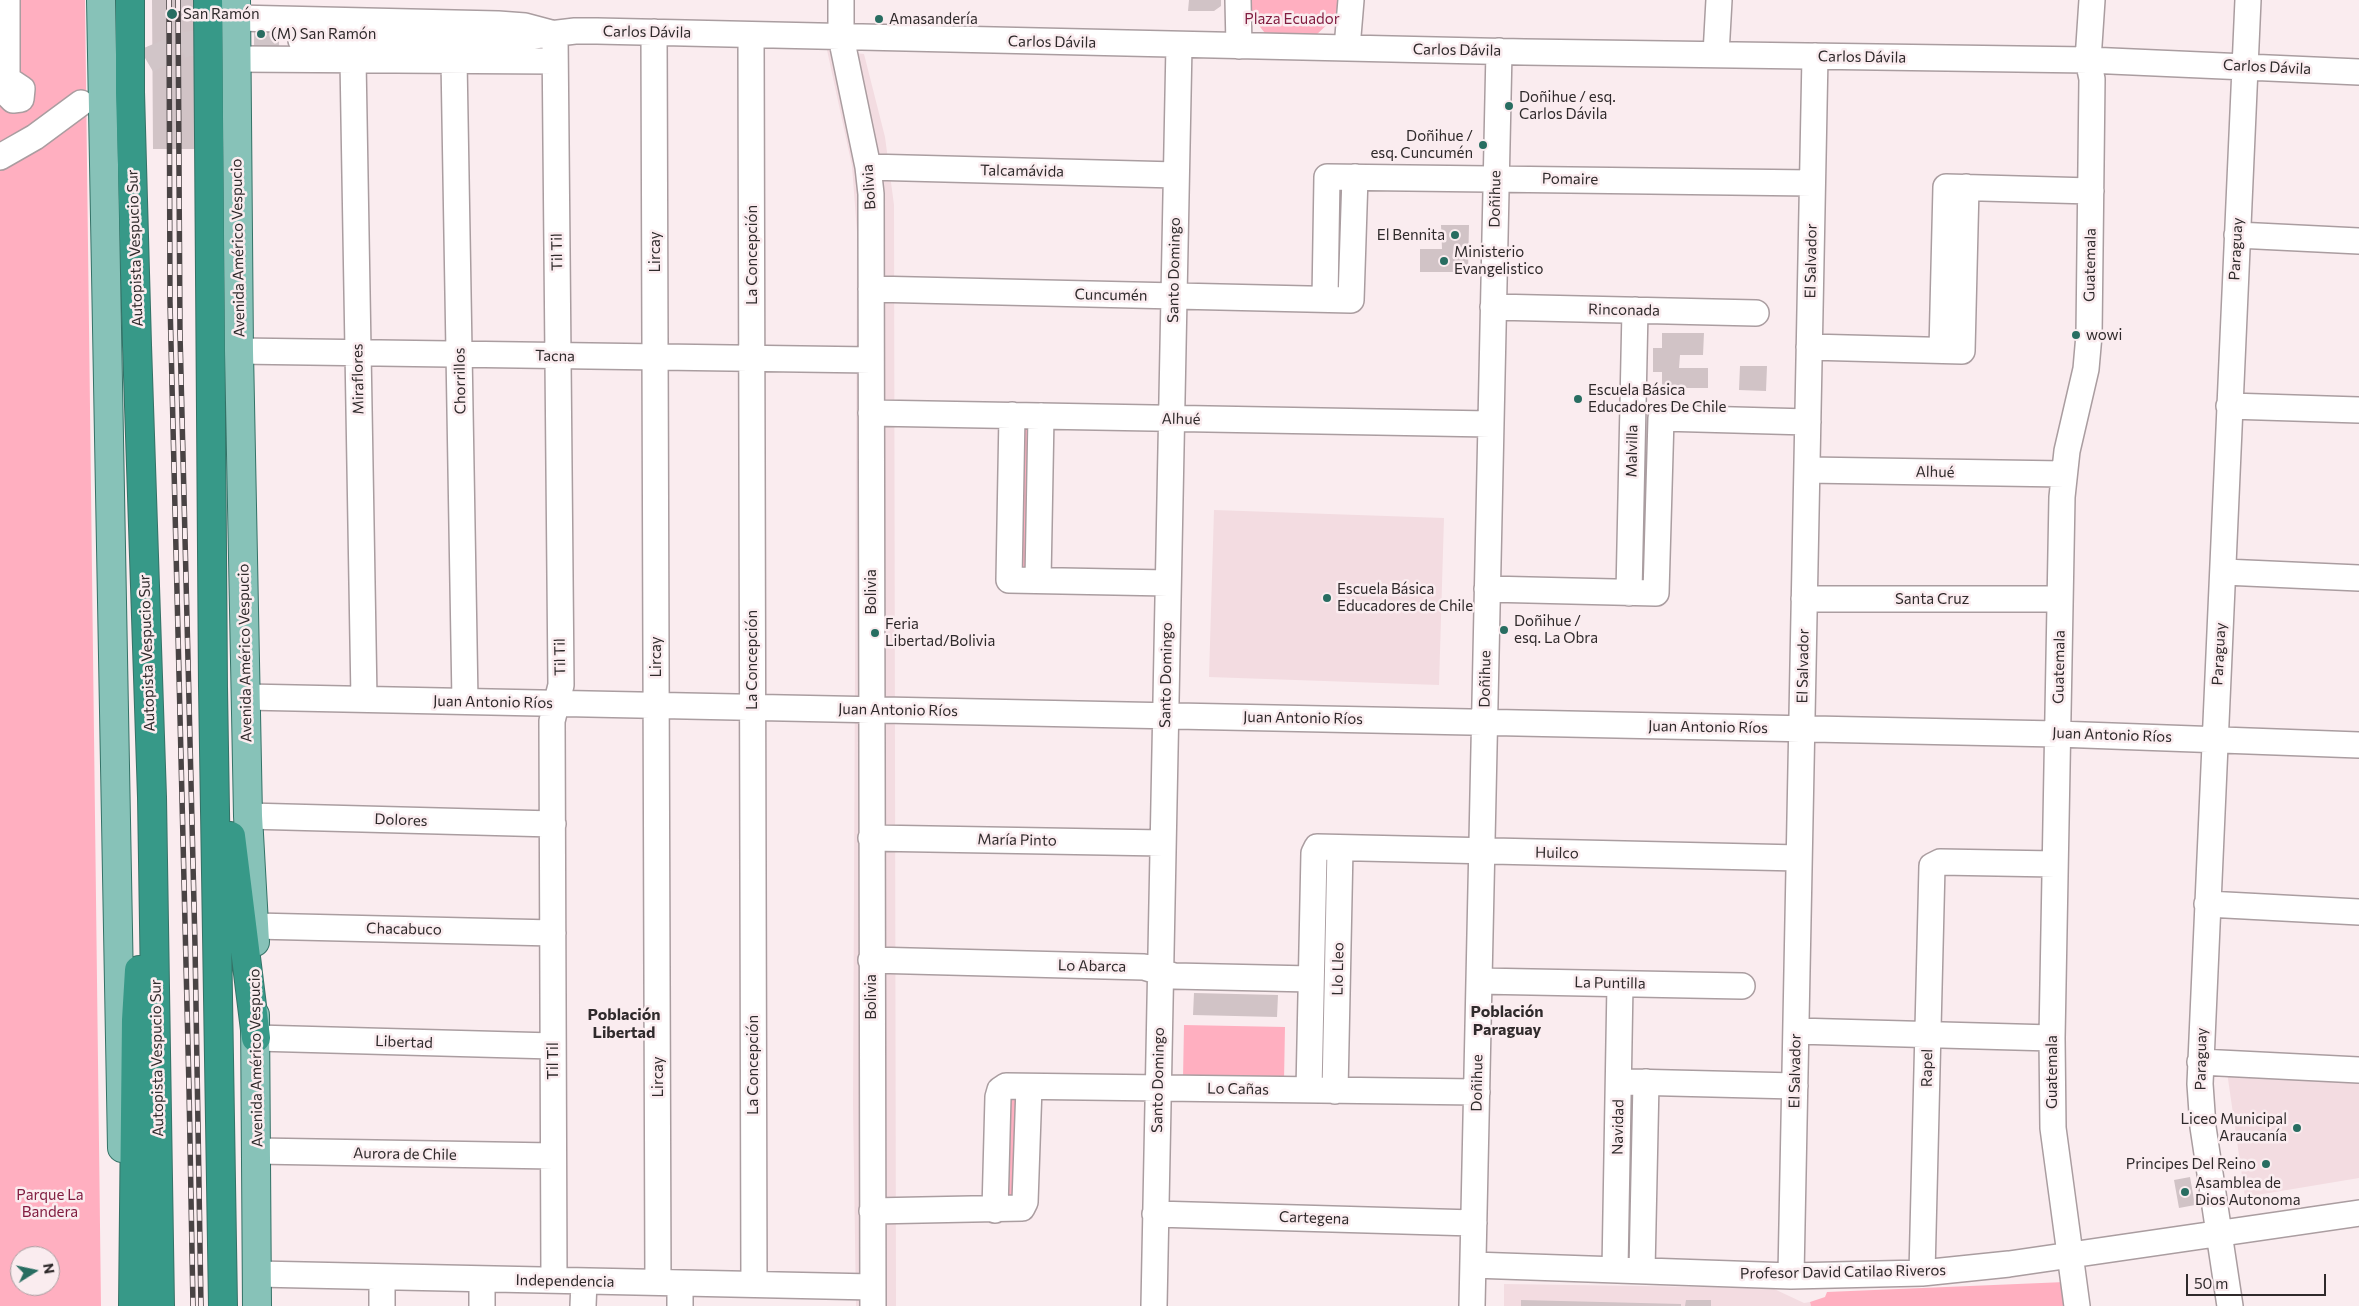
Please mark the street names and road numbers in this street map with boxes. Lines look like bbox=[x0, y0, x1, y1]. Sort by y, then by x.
street label: Carlos Dávila bbox=[603, 22, 691, 42]
street label: Carlos Dávila bbox=[1008, 32, 1096, 52]
street label: Carlos Dávila bbox=[1413, 40, 1501, 60]
street label: Carlos Dávila bbox=[1818, 47, 1906, 67]
street label: Carlos Dávila bbox=[2222, 56, 2312, 78]
street label: Avenida Américo Vespucio bbox=[227, 158, 249, 338]
street label: Talcamávida bbox=[980, 161, 1064, 181]
street label: Bolivia bbox=[858, 164, 880, 210]
street label: Autopista Vespucio Sur bbox=[123, 169, 147, 327]
street label: Doñihue bbox=[1486, 170, 1504, 228]
street label: Pomaire bbox=[1542, 170, 1598, 188]
street label: La Concepción bbox=[743, 205, 761, 305]
street label: Santo Domingo bbox=[1164, 217, 1184, 323]
street label: Paraguay bbox=[2225, 217, 2247, 281]
street label: El Salvador bbox=[1801, 223, 1821, 299]
street label: Guatemala bbox=[2080, 228, 2100, 302]
street label: Lircay bbox=[646, 231, 664, 273]
street label: Til Til bbox=[548, 233, 566, 271]
street label: Cuncumén bbox=[1075, 285, 1147, 305]
street label: Rinconada bbox=[1588, 300, 1660, 320]
street label: Miraflores bbox=[348, 343, 368, 415]
street label: Chorrillos bbox=[450, 347, 470, 415]
street label: Tacna bbox=[535, 347, 575, 365]
street label: Alhué bbox=[1161, 410, 1201, 428]
street label: Malvilla bbox=[1623, 424, 1641, 478]
street label: Alhué bbox=[1915, 463, 1955, 481]
street label: Avenida Américo Vespucio bbox=[234, 563, 256, 743]
street label: Bolivia bbox=[862, 569, 880, 615]
street label: Autopista Vespucio Sur bbox=[135, 574, 159, 732]
street label: Santa Cruz bbox=[1895, 590, 1969, 608]
street label: La Concepción bbox=[743, 610, 761, 710]
street label: Santo Domingo bbox=[1156, 622, 1176, 728]
street label: Paraguay bbox=[2208, 622, 2230, 686]
street label: El Salvador bbox=[1793, 628, 1813, 704]
street label: Guatemala bbox=[2049, 630, 2069, 704]
street label: Lircay bbox=[647, 636, 665, 678]
street label: Til Til bbox=[551, 638, 569, 676]
street label: Doñihue bbox=[1476, 650, 1494, 708]
street label: Juan Antonio Ríos bbox=[433, 692, 553, 712]
street label: Juan Antonio Ríos bbox=[838, 700, 958, 720]
street label: Juan Antonio Ríos bbox=[1243, 708, 1363, 728]
street label: Juan Antonio Ríos bbox=[1648, 717, 1768, 737]
street label: Juan Antonio Ríos bbox=[2052, 724, 2172, 746]
street label: Dolores bbox=[374, 810, 428, 830]
street label: María Pinto bbox=[977, 830, 1057, 850]
street label: Huilco bbox=[1535, 844, 1579, 862]
street label: Chacabuco bbox=[366, 919, 442, 939]
street label: Llo Lleo bbox=[1329, 942, 1347, 996]
street label: Lo Abarca bbox=[1058, 956, 1126, 976]
street label: Avenida Américo Vespucio bbox=[245, 968, 267, 1148]
street label: La Puntilla bbox=[1574, 973, 1646, 993]
street label: Bolivia bbox=[862, 974, 880, 1020]
street label: Autopista Vespucio Sur bbox=[147, 979, 167, 1137]
street label: La Concepción bbox=[744, 1015, 762, 1115]
street label: Santo Domingo bbox=[1148, 1027, 1168, 1133]
street label: Paraguay bbox=[2191, 1027, 2211, 1091]
street label: Libertad bbox=[375, 1032, 433, 1052]
street label: El Salvador bbox=[1785, 1033, 1805, 1109]
street label: Guatemala bbox=[2043, 1035, 2061, 1109]
street label: Til Til bbox=[544, 1042, 562, 1080]
street label: Rapel bbox=[1918, 1049, 1936, 1087]
street label: Doñihue bbox=[1468, 1054, 1486, 1112]
street label: Lircay bbox=[649, 1056, 667, 1098]
street label: Lo Cañas bbox=[1207, 1079, 1269, 1099]
street label: Navidad bbox=[1609, 1099, 1627, 1155]
street label: Aurora de Chile bbox=[353, 1144, 457, 1164]
street label: Cartegena bbox=[1279, 1208, 1349, 1228]
street label: Profesor David Catilao Riveros bbox=[1740, 1261, 1946, 1283]
street label: Independencia bbox=[515, 1271, 615, 1291]

